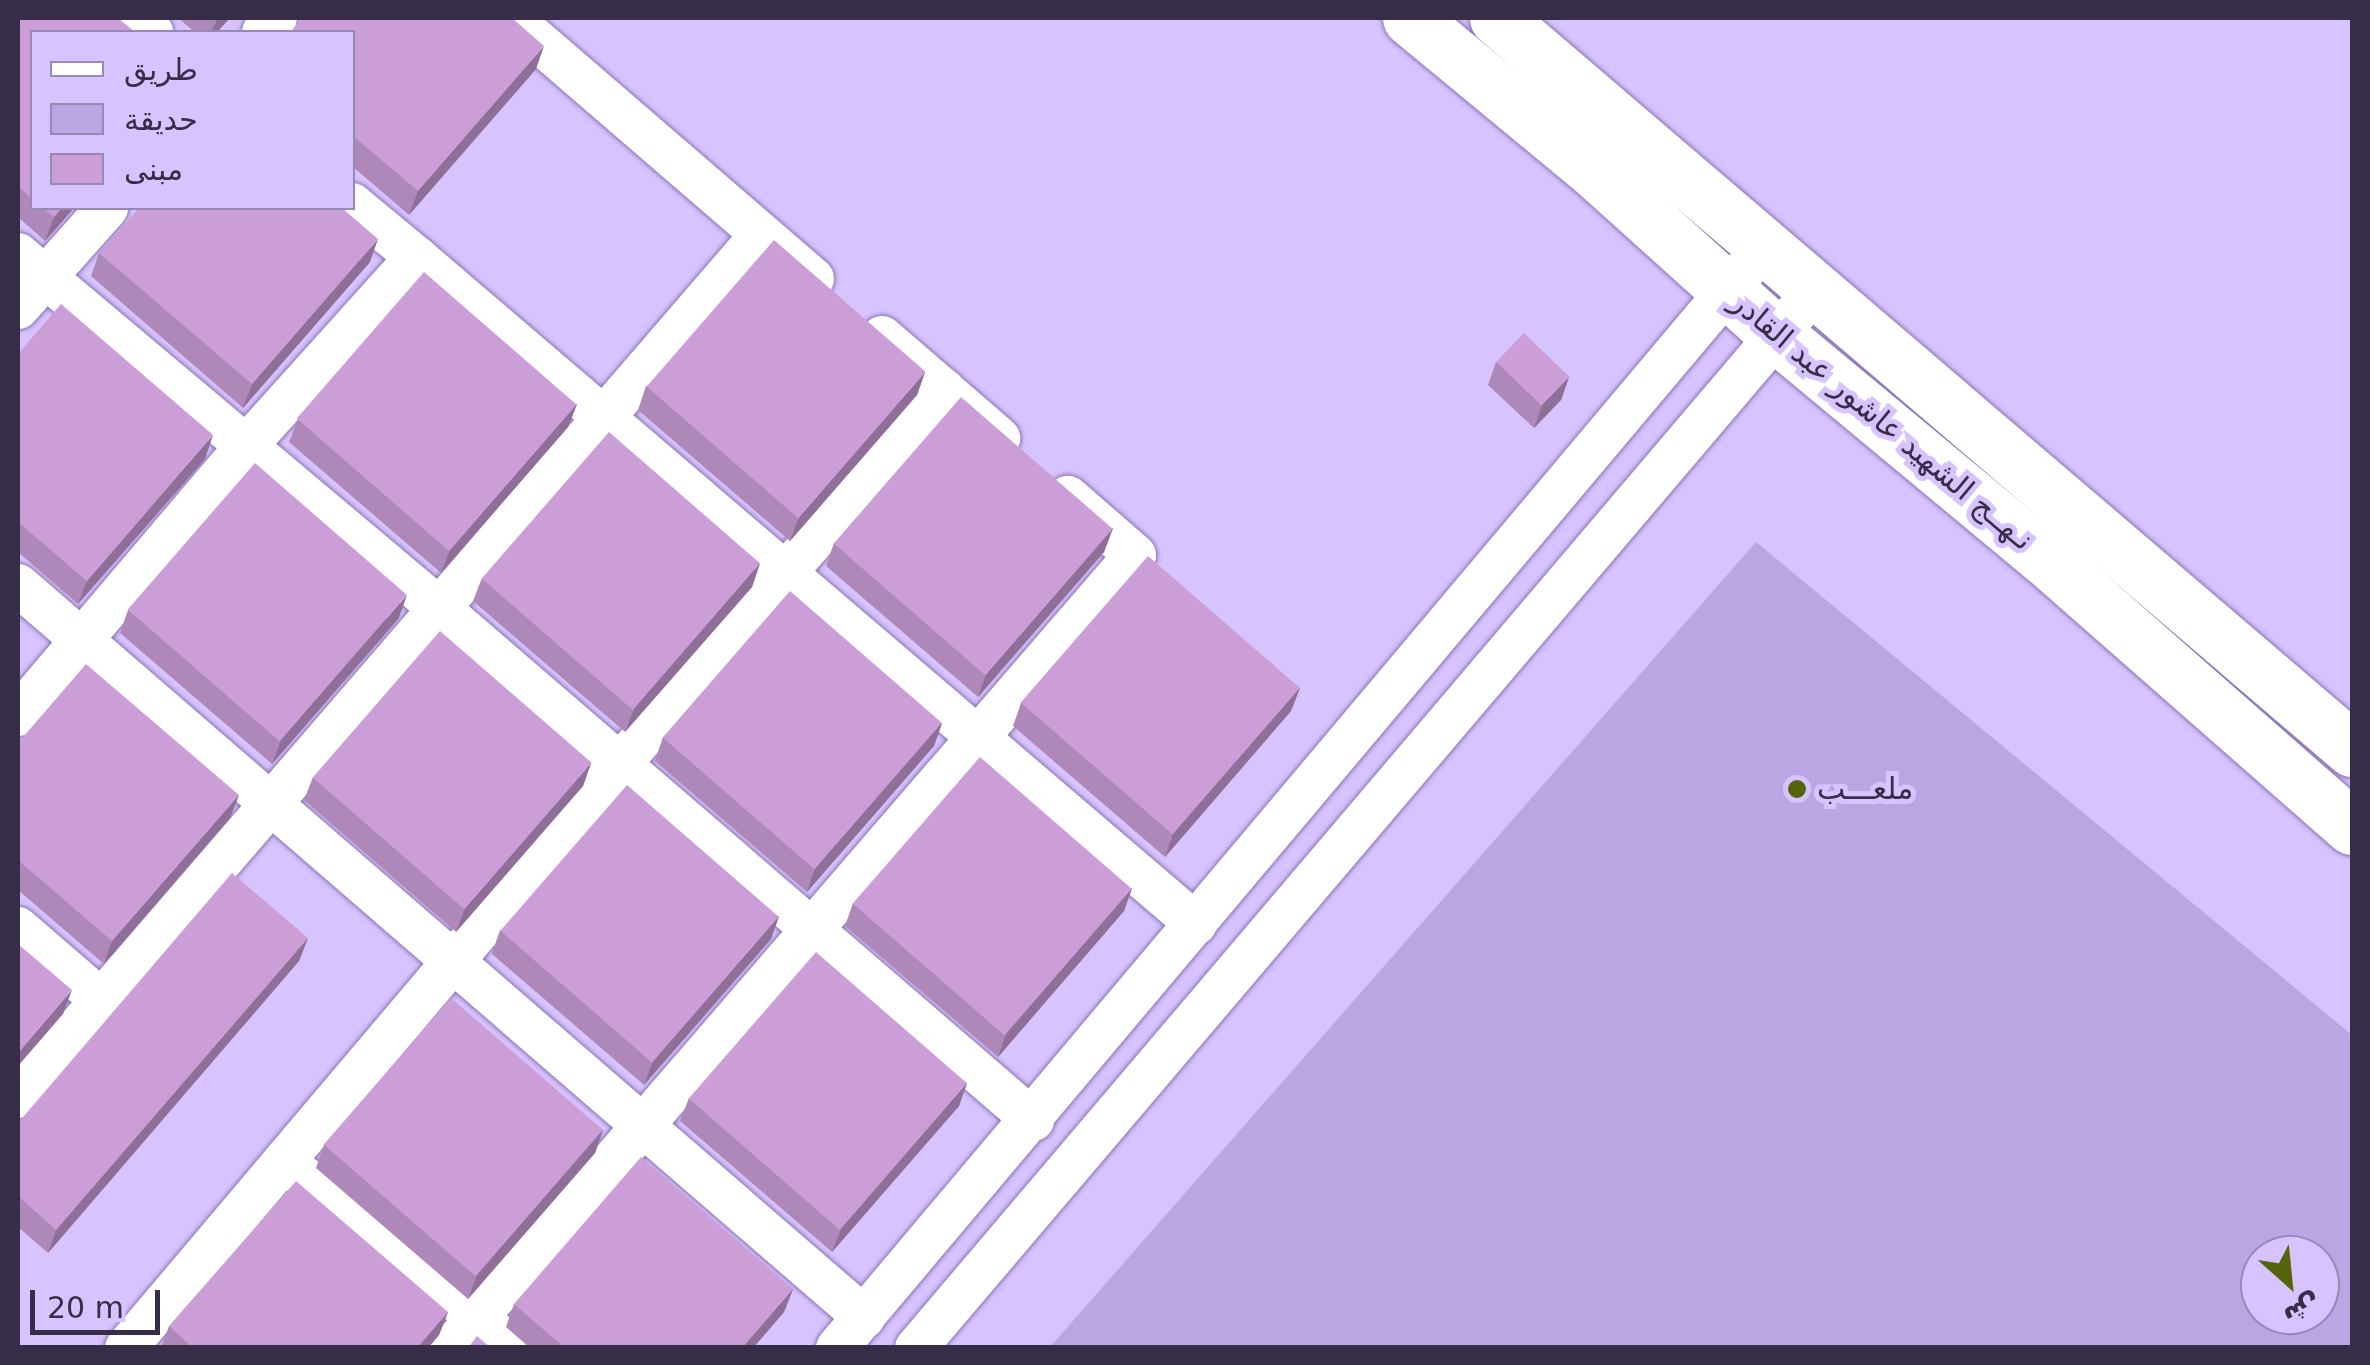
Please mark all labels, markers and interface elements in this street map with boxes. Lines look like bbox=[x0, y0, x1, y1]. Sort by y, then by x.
legend bbox=[30, 30, 355, 210]
text: طريق bbox=[124, 52, 198, 87]
text: حديقة bbox=[124, 102, 198, 137]
text: مبنى bbox=[124, 152, 183, 187]
street label: نـهــج الشهيد عاشور عبد القادر bbox=[1724, 284, 2040, 558]
place label: ملعـــب bbox=[1817, 771, 1913, 807]
marker: ملعـــب bbox=[1786, 778, 1808, 800]
north arrow bbox=[2240, 1235, 2340, 1335]
scale bar bbox=[35, 1270, 165, 1332]
text: ش bbox=[2278, 1287, 2328, 1334]
text: 20 m bbox=[47, 1290, 124, 1325]

